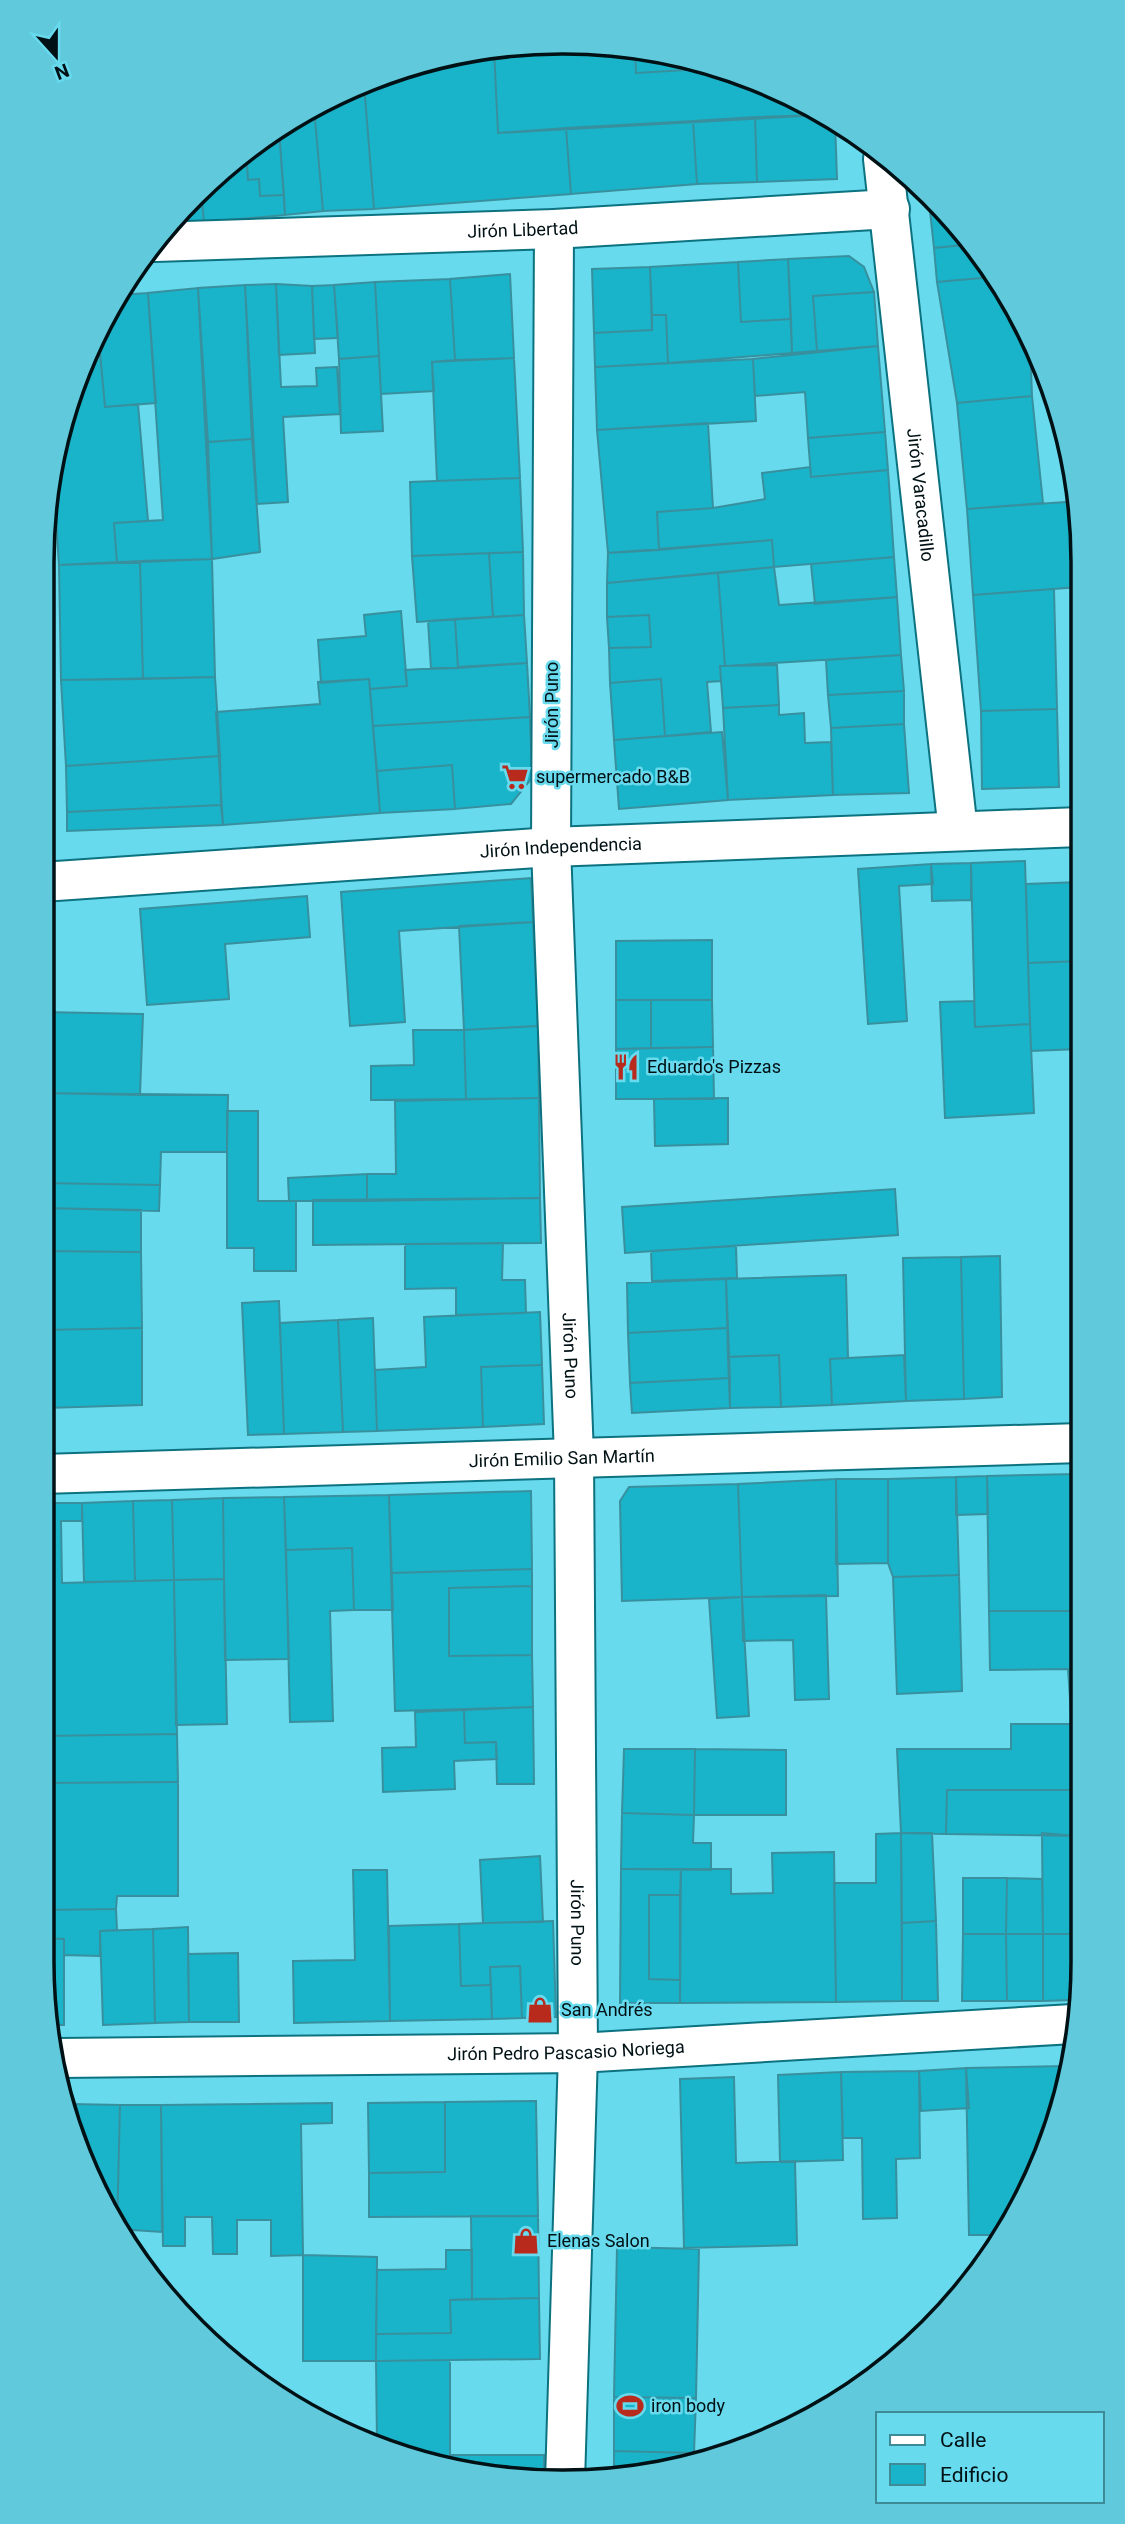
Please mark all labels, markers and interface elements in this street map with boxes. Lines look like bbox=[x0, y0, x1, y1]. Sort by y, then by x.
north arrow bbox=[21, 21, 91, 91]
text: N bbox=[52, 58, 72, 85]
street label: Jirón Libertad bbox=[467, 217, 579, 242]
street label: Jirón Varacadillo bbox=[903, 427, 939, 563]
street label: Jirón Puno bbox=[541, 662, 562, 748]
supermarket icon: supermercado B&B bbox=[500, 762, 530, 792]
place label: supermercado B&B bbox=[536, 766, 690, 787]
street label: Jirón Independencia bbox=[479, 833, 642, 862]
restaurant icon: Eduardo's Pizzas bbox=[611, 1052, 641, 1082]
place label: Eduardo's Pizzas bbox=[647, 1056, 781, 1077]
street label: Jirón Puno bbox=[559, 1312, 583, 1399]
street label: Jirón Emilio San Martín bbox=[468, 1445, 655, 1471]
street label: Jirón Puno bbox=[567, 1879, 588, 1966]
shop icon: San Andrés bbox=[525, 1995, 555, 2025]
place label: San Andrés bbox=[561, 1999, 653, 2020]
street label: Jirón Pedro Pascasio Noriega bbox=[447, 2036, 685, 2064]
shop icon: Elenas Salon bbox=[511, 2226, 541, 2256]
place label: Elenas Salon bbox=[547, 2230, 650, 2251]
sports icon: iron body bbox=[615, 2391, 645, 2421]
place label: iron body bbox=[651, 2395, 725, 2416]
legend bbox=[876, 2412, 1104, 2503]
text: Calle bbox=[940, 2428, 986, 2452]
text: Edificio bbox=[940, 2463, 1008, 2487]

